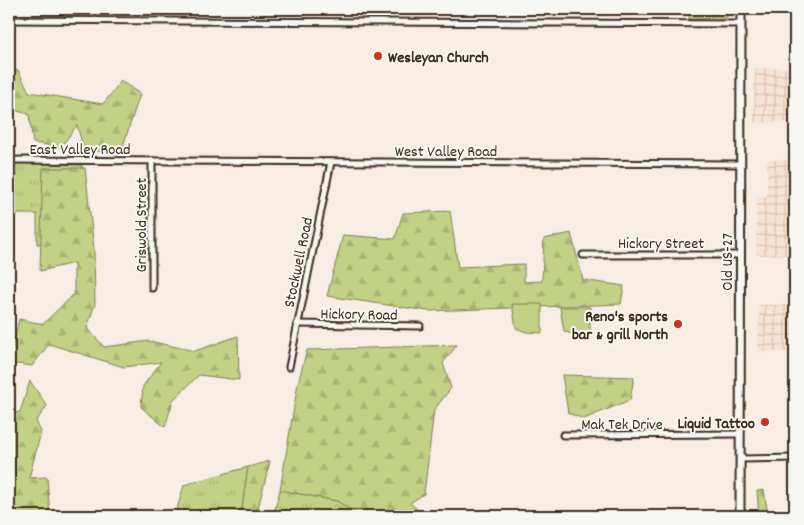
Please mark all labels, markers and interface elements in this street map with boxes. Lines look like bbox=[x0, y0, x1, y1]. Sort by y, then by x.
place label: Wesleyan Church bbox=[388, 47, 489, 70]
marker: Wesleyan Church bbox=[372, 50, 384, 62]
street label: East Valley Road bbox=[30, 139, 131, 162]
street label: West Valley Road bbox=[395, 141, 497, 164]
street label: Griswold Street bbox=[131, 177, 154, 272]
street label: Stockwell Road bbox=[279, 215, 320, 310]
street label: Hickory Street bbox=[618, 233, 704, 256]
street label: Old US-27 bbox=[717, 233, 740, 291]
street label: Hickory Road bbox=[320, 303, 398, 328]
place label: Reno's sports bar & grill North bbox=[572, 306, 668, 347]
marker: Reno's sports bar & grill North bbox=[672, 318, 684, 330]
place label: Liquid Tattoo bbox=[677, 413, 755, 436]
street label: Mak Tek Drive bbox=[581, 414, 663, 437]
marker: Liquid Tattoo bbox=[759, 416, 771, 428]

